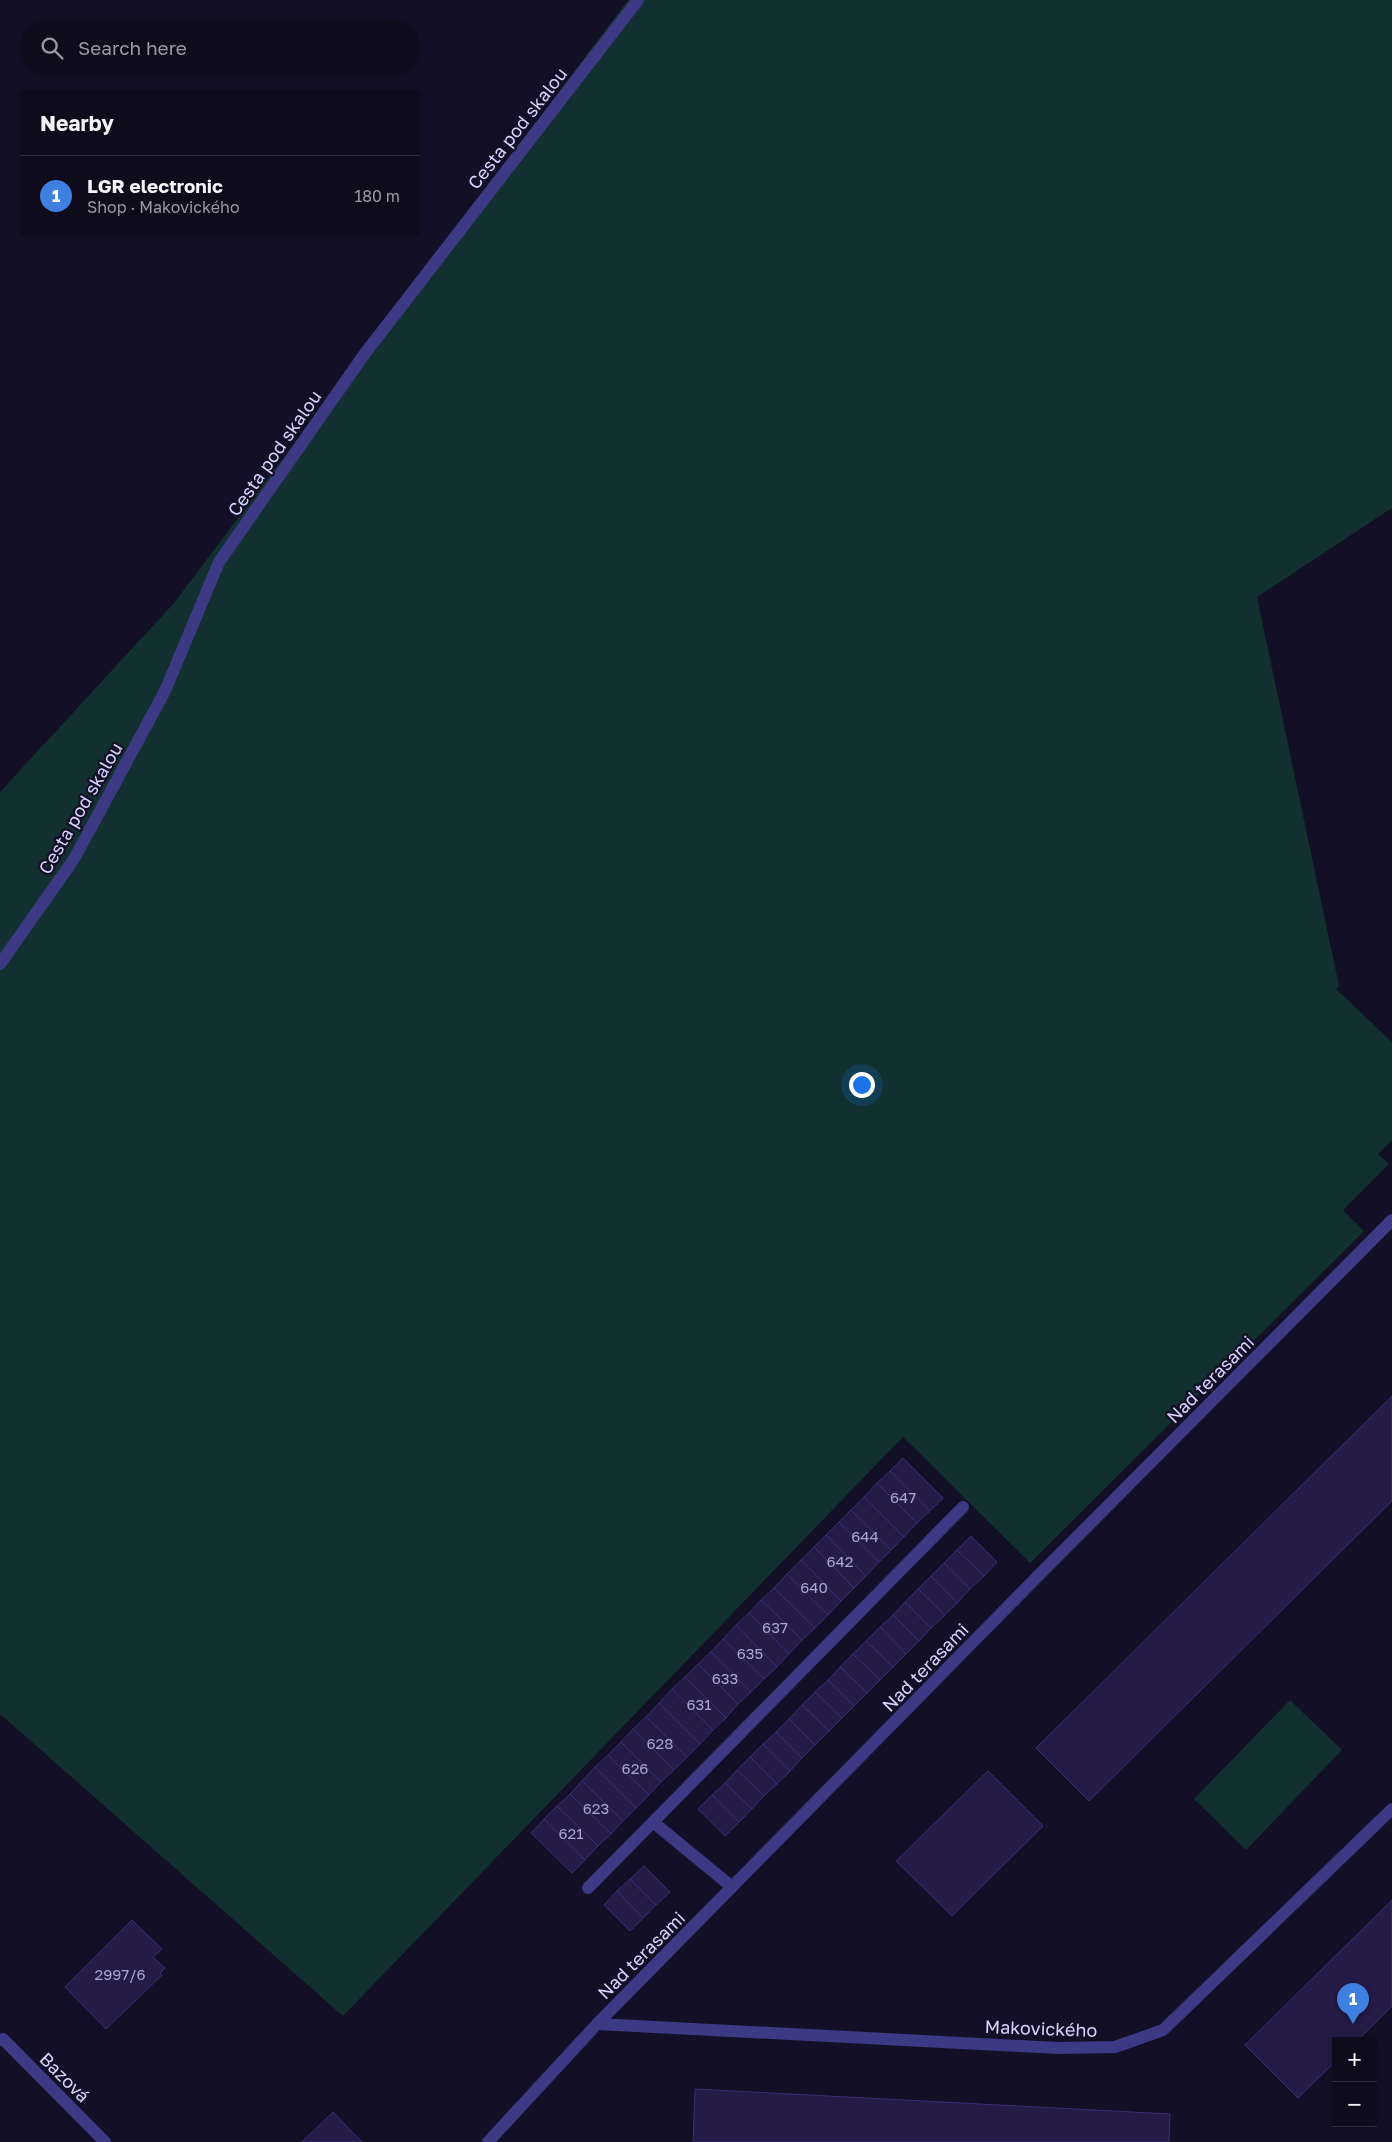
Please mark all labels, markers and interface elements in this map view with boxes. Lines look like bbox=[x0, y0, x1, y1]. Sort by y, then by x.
search box bbox=[20, 20, 420, 75]
icon: search bbox=[38, 34, 66, 62]
text: Search here bbox=[78, 36, 187, 59]
street label: Cesta pod skalou bbox=[463, 63, 571, 193]
text: Nearby bbox=[40, 110, 114, 136]
text: LGR electronic bbox=[87, 174, 223, 197]
text: 1 bbox=[52, 186, 60, 206]
text: 180 m bbox=[354, 186, 400, 206]
text: Shop · Makovického bbox=[87, 197, 240, 217]
street label: Cesta pod skalou bbox=[222, 386, 326, 520]
street label: Cesta pod skalou bbox=[33, 738, 127, 878]
your location bbox=[849, 1072, 875, 1098]
street label: Nad terasami bbox=[1162, 1331, 1258, 1427]
house number: 647 bbox=[890, 1488, 916, 1506]
house number: 644 bbox=[851, 1527, 879, 1545]
house number: 642 bbox=[827, 1552, 853, 1570]
house number: 640 bbox=[800, 1578, 828, 1596]
house number: 637 bbox=[762, 1618, 788, 1636]
street label: Nad terasami bbox=[877, 1618, 973, 1716]
house number: 635 bbox=[737, 1644, 763, 1662]
house number: 633 bbox=[712, 1669, 738, 1687]
house number: 631 bbox=[686, 1695, 712, 1713]
house number: 628 bbox=[647, 1734, 673, 1752]
house number: 626 bbox=[622, 1759, 648, 1777]
house number: 623 bbox=[583, 1799, 609, 1817]
house number: 621 bbox=[558, 1824, 584, 1842]
street label: Nad terasami bbox=[593, 1907, 689, 2003]
house number: 2997/6 bbox=[94, 1965, 146, 1983]
pin: 1 bbox=[1337, 1983, 1369, 2024]
street label: Makovického bbox=[984, 2015, 1098, 2041]
map controls bbox=[1332, 2037, 1377, 2127]
button: + bbox=[1332, 2037, 1377, 2082]
street label: Bazová bbox=[35, 2047, 95, 2107]
button: − bbox=[1332, 2082, 1377, 2127]

